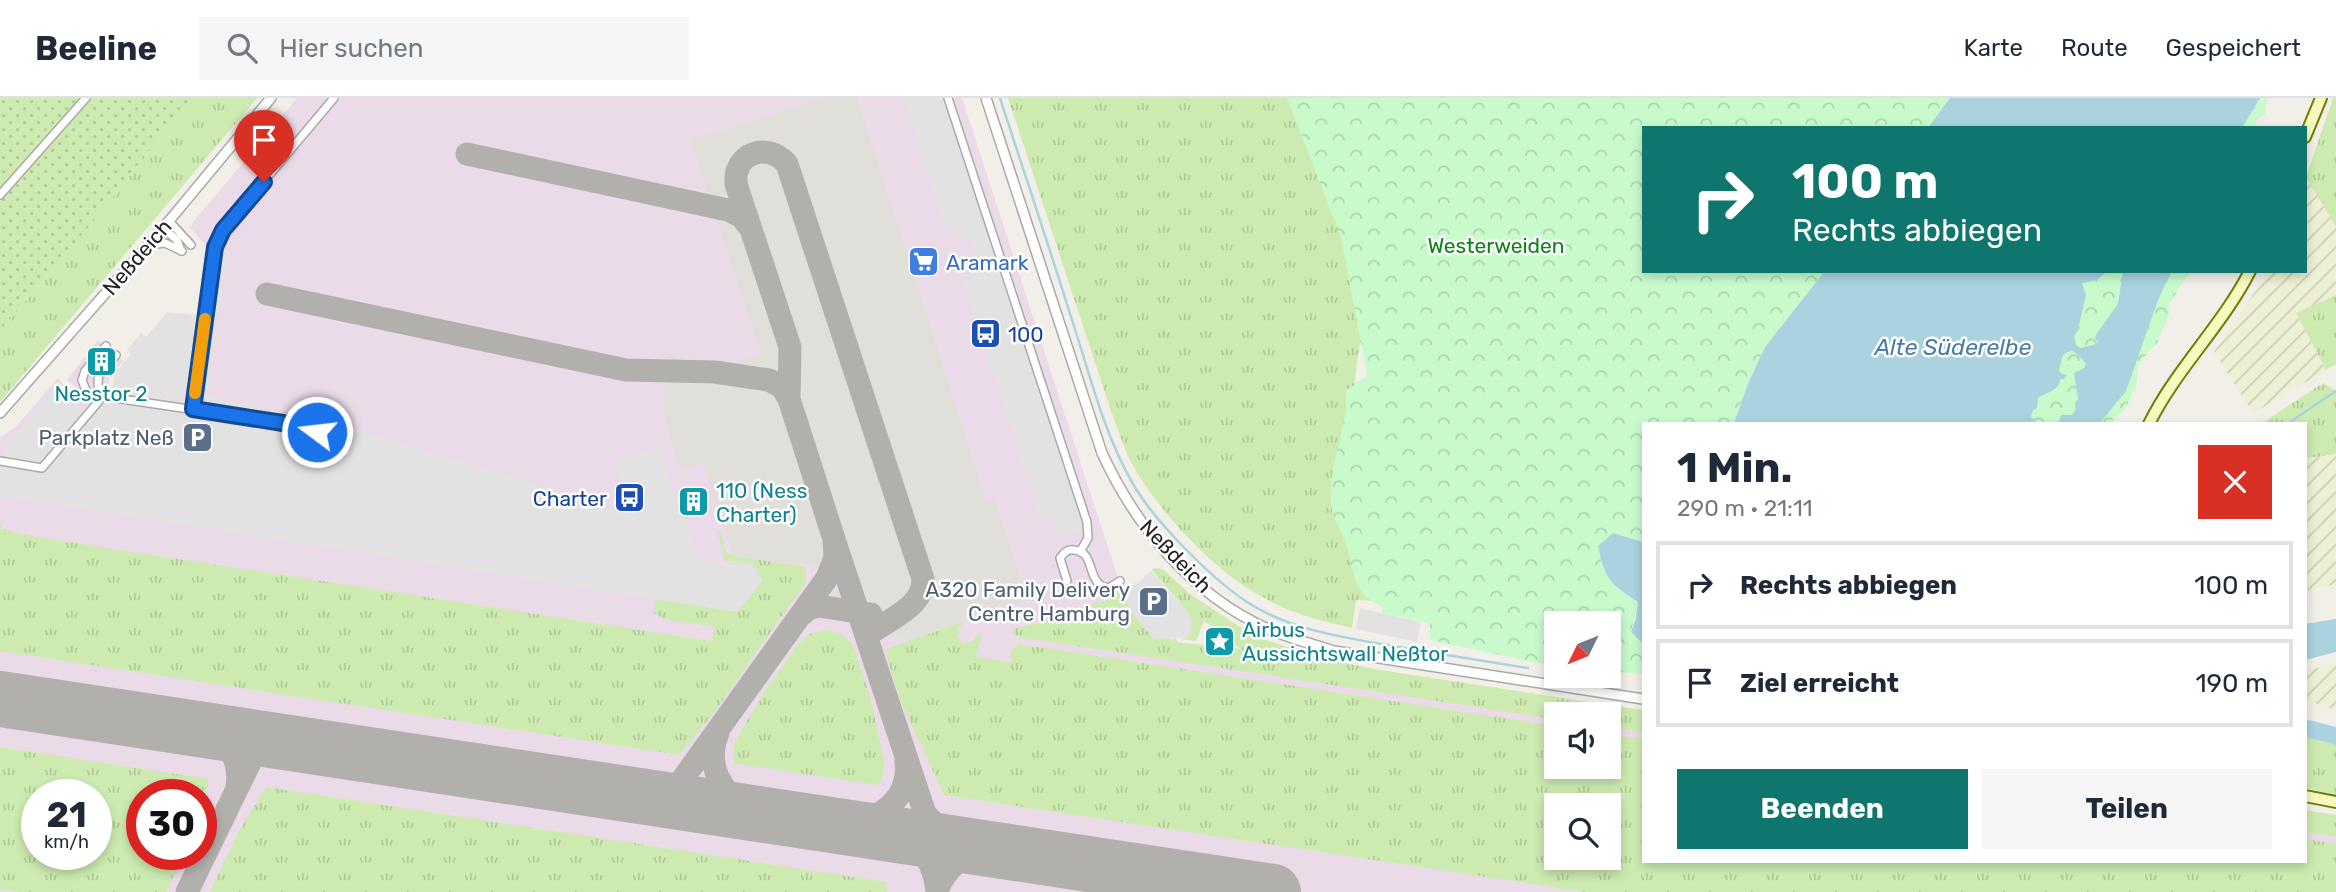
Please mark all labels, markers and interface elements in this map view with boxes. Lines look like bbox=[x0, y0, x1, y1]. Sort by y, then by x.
search box bbox=[199, 17, 689, 80]
text: Beeline bbox=[35, 29, 157, 68]
icon: search bbox=[223, 29, 261, 67]
text: Hier suchen bbox=[279, 33, 424, 64]
text: Karte bbox=[1964, 34, 2023, 62]
text: Route bbox=[2061, 34, 2128, 62]
text: Gespeichert bbox=[2166, 34, 2301, 62]
pin bbox=[234, 110, 294, 182]
icon: arrive bbox=[245, 121, 283, 159]
text: 100 m bbox=[1792, 152, 1938, 210]
icon: right bbox=[1677, 154, 1768, 245]
text: Rechts abbiegen bbox=[1792, 211, 2042, 249]
street label: Neßdeich bbox=[97, 214, 177, 300]
park label: Westerweiden bbox=[1427, 233, 1565, 258]
supermarket icon: Aramark bbox=[906, 245, 940, 279]
place label: Aramark bbox=[946, 250, 1029, 275]
bus stop icon: 100 bbox=[968, 317, 1002, 351]
place label: 100 bbox=[1008, 322, 1044, 347]
water label: Alte Süderelbe bbox=[1874, 333, 2032, 361]
building icon: Nesstor 2 bbox=[84, 344, 118, 378]
place label: Nesstor 2 bbox=[55, 381, 148, 406]
position arrow bbox=[280, 395, 354, 469]
parking icon: Parkplatz Neß bbox=[180, 420, 214, 454]
place label: Parkplatz Neß bbox=[38, 425, 174, 450]
text: 1 Min. bbox=[1677, 443, 1793, 493]
button: close bbox=[2198, 445, 2272, 519]
place label: 110 (Ness Charter) bbox=[716, 478, 807, 527]
bus stop icon: Charter bbox=[613, 481, 647, 515]
building icon: 110 (Ness Charter) bbox=[676, 485, 710, 519]
place label: Charter bbox=[533, 486, 607, 511]
text: 290 m · 21:11 bbox=[1677, 494, 1813, 522]
street label: Neßdeich bbox=[1135, 514, 1217, 598]
icon: right bbox=[1681, 566, 1719, 604]
text: Rechts abbiegen bbox=[1740, 570, 1957, 601]
text: 100 m bbox=[2194, 570, 2268, 601]
place label: A320 Family Delivery Centre Hamburg bbox=[925, 577, 1130, 626]
parking icon: A320 Family Delivery Centre Hamburg bbox=[1136, 584, 1170, 618]
north arrow bbox=[1544, 611, 1620, 688]
map controls bbox=[1544, 611, 1621, 870]
place label: Airbus Aussichtswall Neßtor bbox=[1242, 617, 1448, 666]
place icon: Airbus Aussichtswall Neßtor bbox=[1202, 624, 1236, 658]
icon: arrive bbox=[1681, 664, 1719, 702]
text: Ziel erreicht bbox=[1740, 668, 1899, 699]
text: 190 m bbox=[2195, 668, 2268, 699]
button: sound bbox=[1544, 702, 1621, 779]
button: Beenden bbox=[1677, 769, 1968, 849]
button: Teilen bbox=[1982, 769, 2272, 849]
speed limit sign: 30 bbox=[126, 779, 217, 870]
button: search bbox=[1544, 793, 1621, 870]
text: 21 bbox=[46, 794, 87, 836]
text: km/h bbox=[44, 831, 89, 853]

